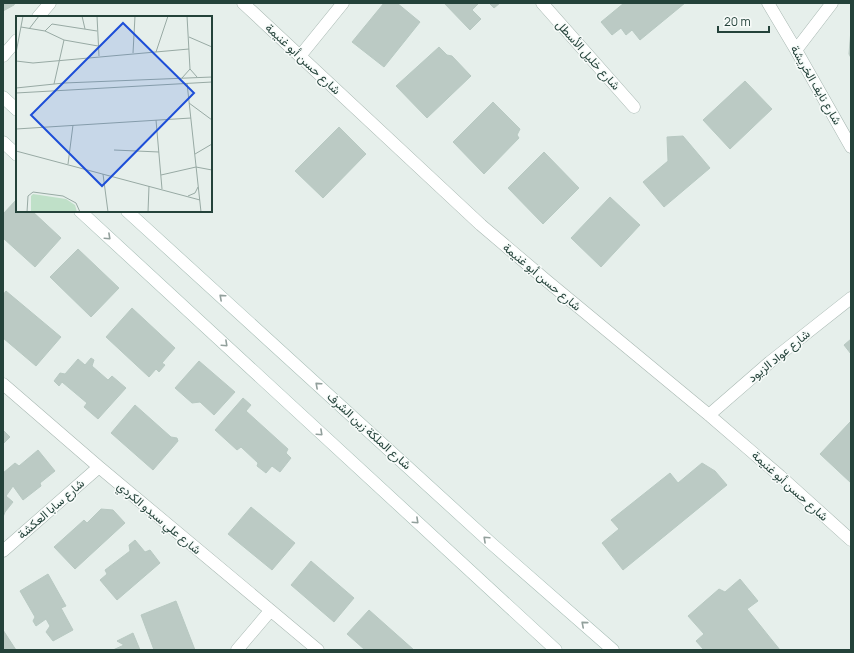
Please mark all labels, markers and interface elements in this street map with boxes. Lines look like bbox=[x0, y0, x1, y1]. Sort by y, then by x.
scale bar bbox=[718, 8, 769, 34]
text: 20 m bbox=[724, 13, 751, 30]
inset map bbox=[16, 16, 212, 212]
street label: شارع خليل الأسطل bbox=[552, 16, 624, 94]
street label: شارع حسن أبو غنيمة bbox=[261, 19, 345, 99]
street label: شارع نايف الخريشة bbox=[786, 42, 846, 128]
one-way arrow bbox=[104, 233, 111, 240]
street label: شارع حسن أبو غنيمة bbox=[499, 239, 585, 315]
one-way arrow bbox=[219, 294, 227, 301]
street label: شارع عواد الزيود bbox=[744, 325, 814, 387]
one-way arrow bbox=[220, 340, 228, 347]
one-way arrow bbox=[315, 382, 323, 389]
street label: شارع الملكة زين الشرف bbox=[323, 388, 415, 474]
one-way arrow bbox=[315, 428, 323, 436]
street label: شارع حسن أبو غنيمة bbox=[748, 447, 832, 525]
street label: شارع سابا العكشة bbox=[13, 475, 89, 543]
street label: شارع علي سيدو الكردي bbox=[112, 477, 205, 559]
one-way arrow bbox=[411, 516, 419, 523]
one-way arrow bbox=[483, 536, 491, 543]
one-way arrow bbox=[581, 622, 589, 629]

